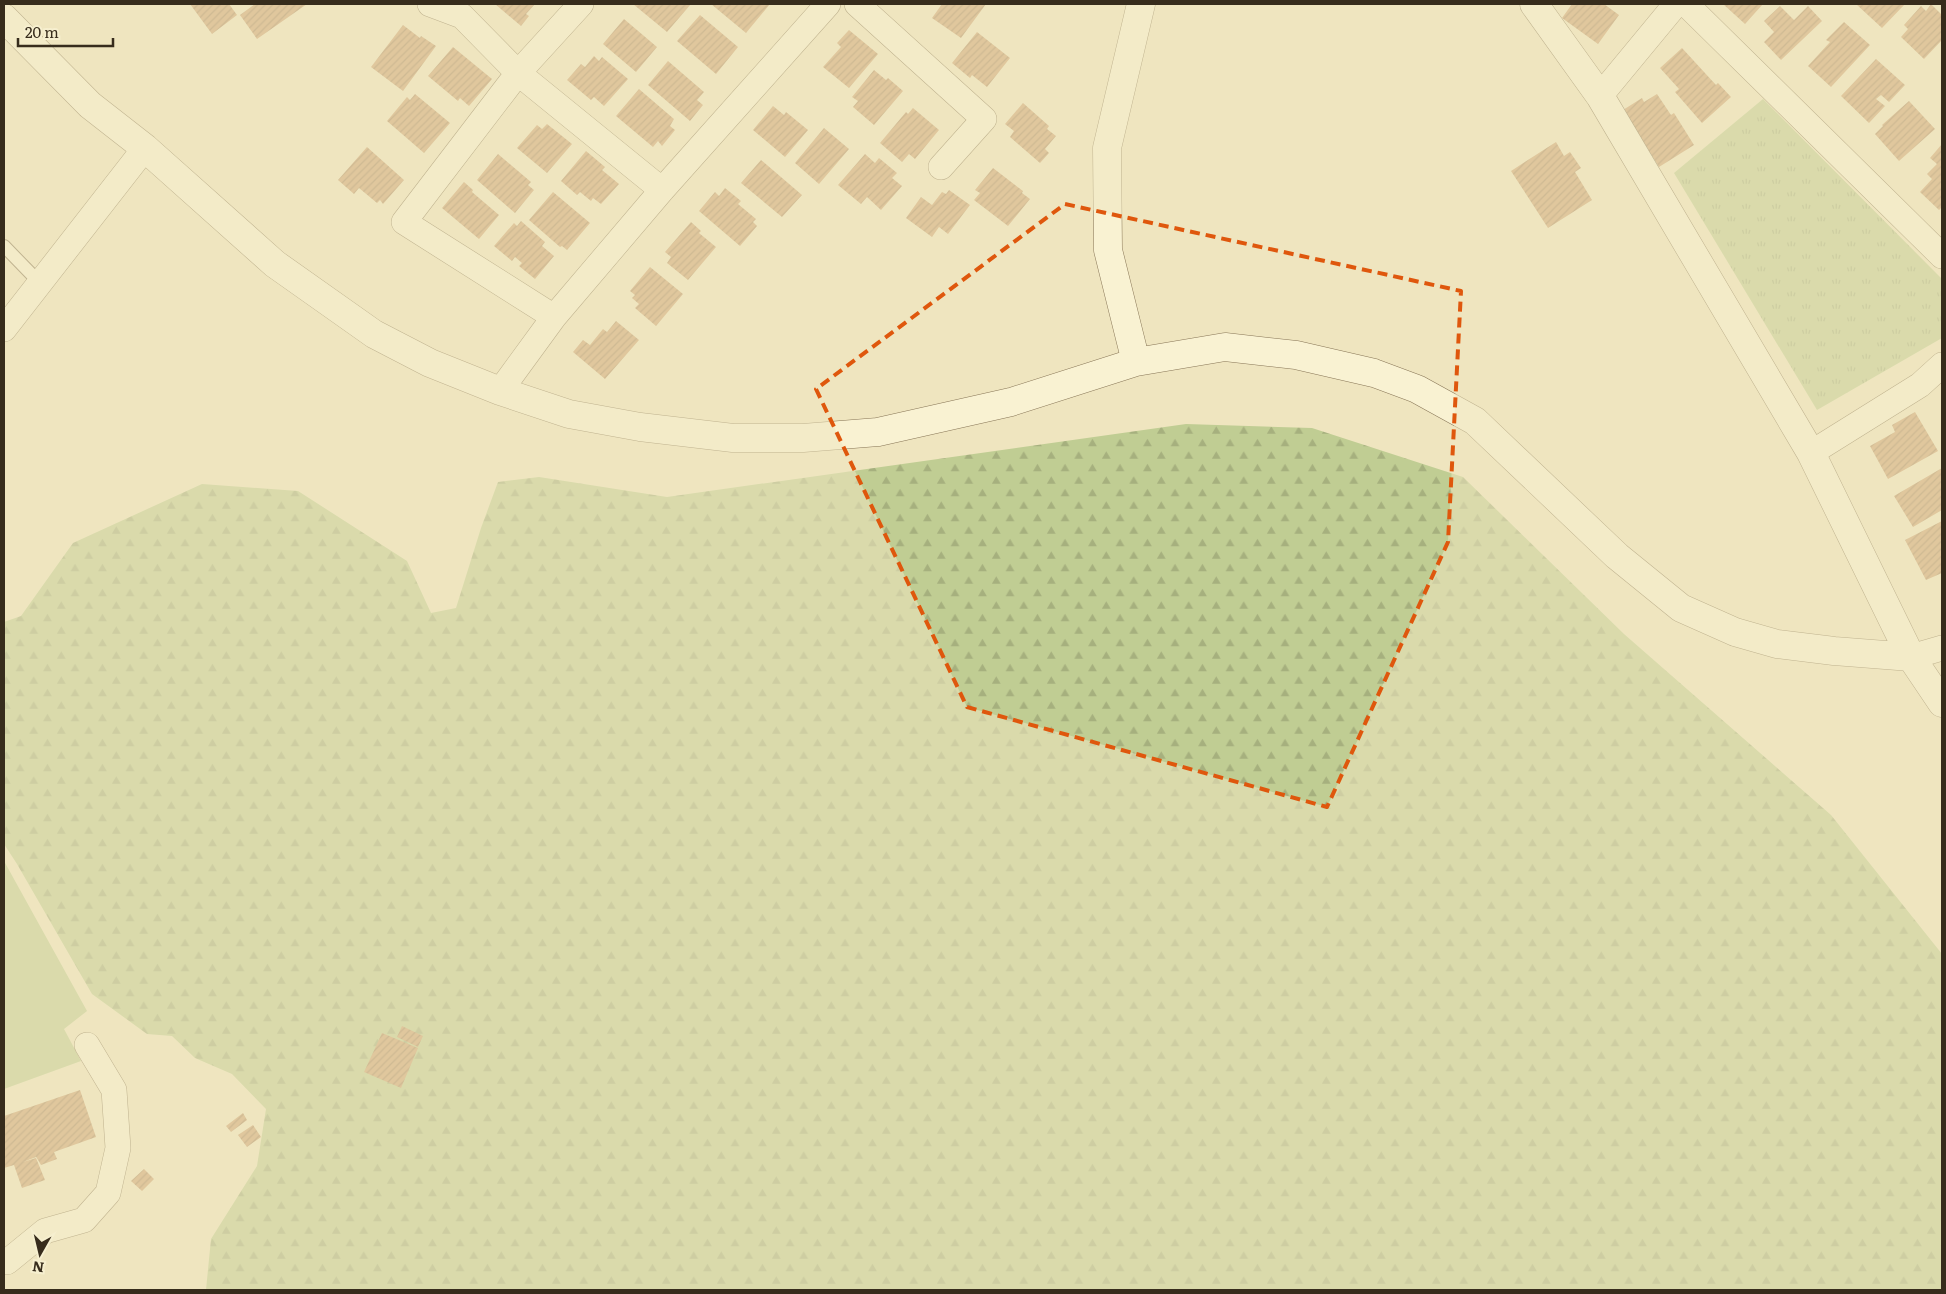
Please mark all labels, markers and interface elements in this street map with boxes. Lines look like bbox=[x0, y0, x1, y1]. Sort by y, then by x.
scale bar bbox=[18, 15, 112, 47]
text: 20 m bbox=[25, 20, 59, 43]
north arrow bbox=[15, 1229, 65, 1279]
text: N bbox=[31, 1257, 45, 1279]

